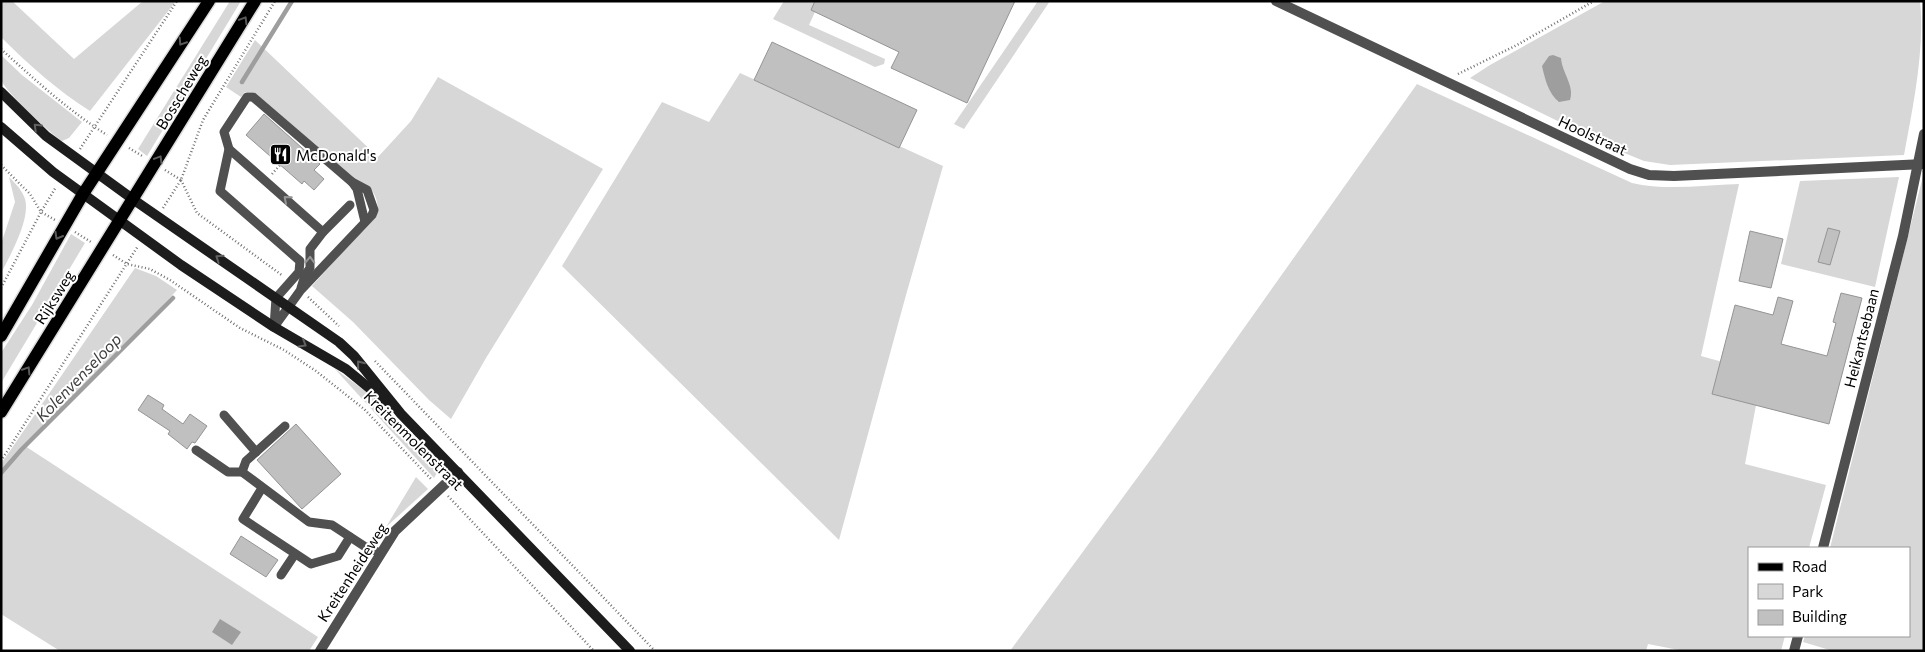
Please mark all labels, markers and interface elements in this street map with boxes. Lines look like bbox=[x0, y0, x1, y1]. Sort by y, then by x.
one-way arrow bbox=[238, 16, 248, 25]
one-way arrow bbox=[179, 37, 189, 46]
street label: Bosscheweg bbox=[152, 52, 210, 132]
street label: Hoolstraat bbox=[1556, 111, 1630, 159]
one-way arrow bbox=[33, 124, 42, 133]
restaurant icon: McDonald's bbox=[268, 143, 292, 167]
place label: McDonald's bbox=[296, 146, 377, 164]
one-way arrow bbox=[153, 155, 163, 164]
one-way arrow bbox=[283, 196, 292, 205]
one-way arrow bbox=[54, 231, 64, 240]
one-way arrow bbox=[215, 255, 225, 264]
one-way arrow bbox=[304, 256, 315, 264]
street label: Rijksweg bbox=[30, 267, 78, 327]
street label: Heikantsebaan bbox=[1840, 287, 1882, 389]
water label: Kolenvenseloop bbox=[31, 329, 125, 425]
one-way arrow bbox=[298, 338, 307, 348]
one-way arrow bbox=[357, 360, 366, 369]
one-way arrow bbox=[21, 367, 30, 376]
street label: Kreitenmolenstraat bbox=[361, 387, 467, 493]
street label: Kreitenheideweg bbox=[313, 519, 391, 625]
legend bbox=[1748, 547, 1910, 637]
text: Road bbox=[1792, 557, 1827, 575]
text: Park bbox=[1792, 582, 1823, 600]
text: Building bbox=[1792, 607, 1847, 625]

